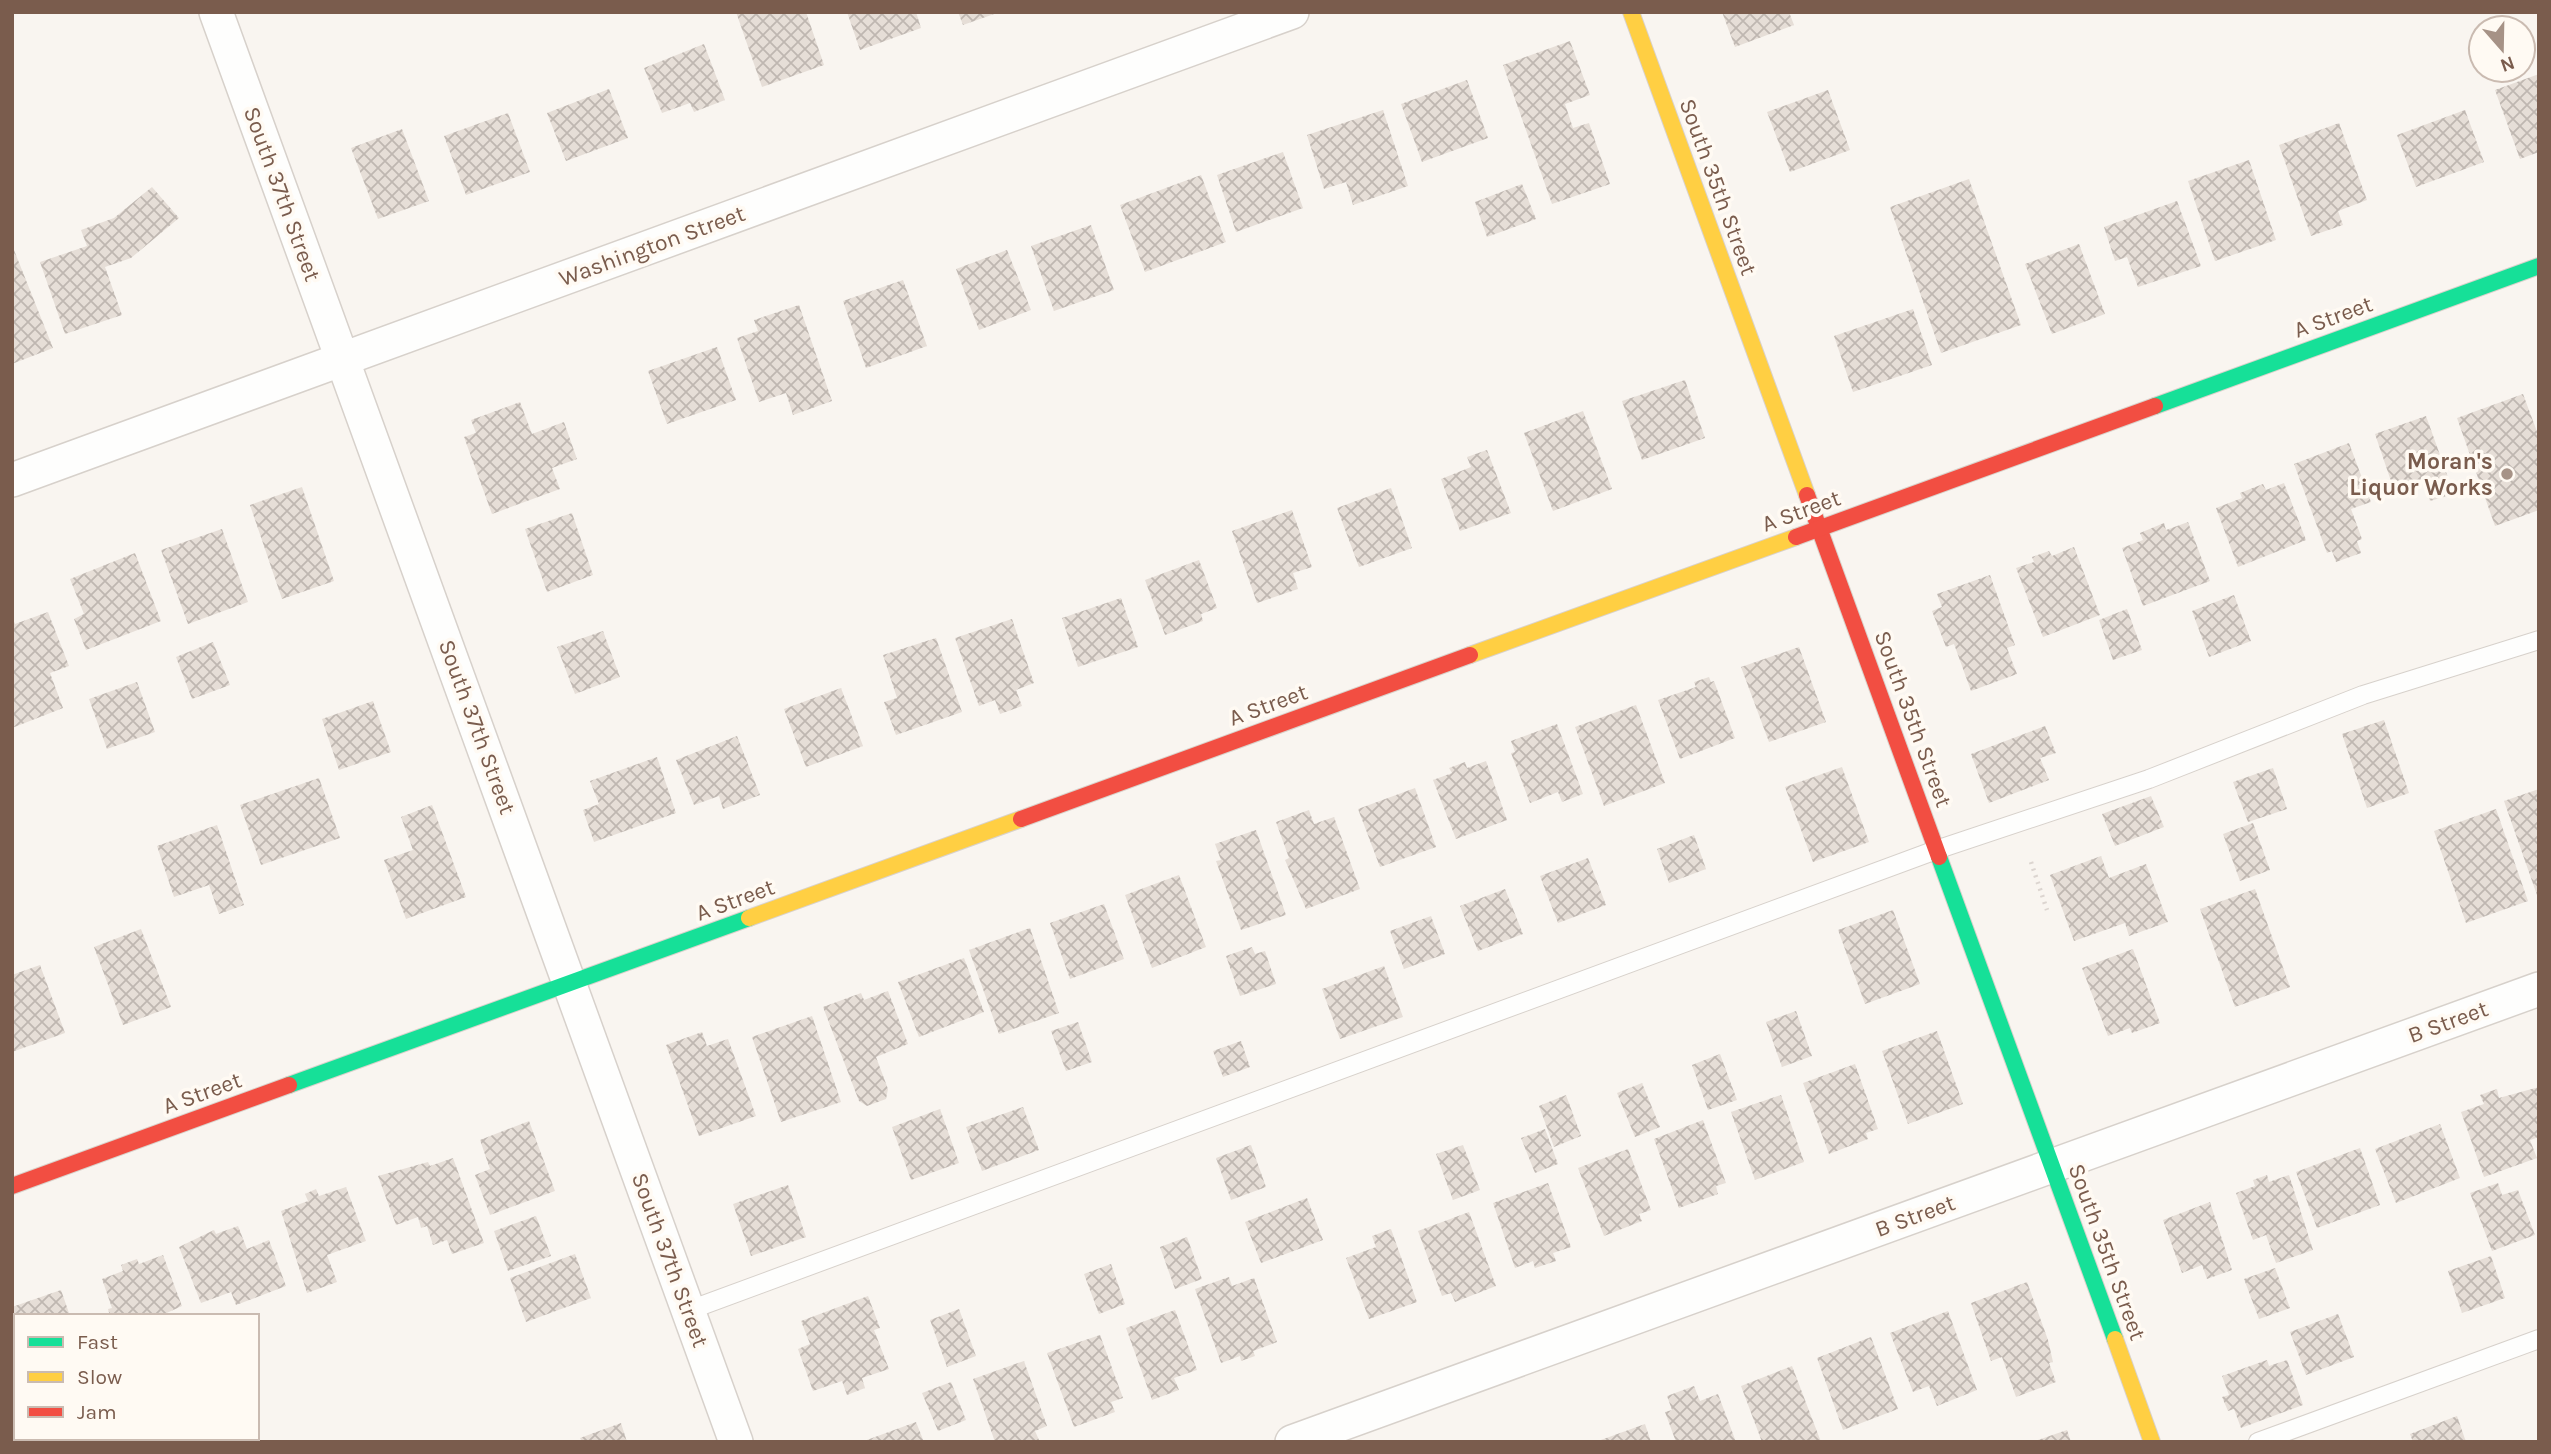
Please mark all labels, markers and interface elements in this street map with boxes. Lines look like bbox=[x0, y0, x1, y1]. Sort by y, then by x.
north arrow bbox=[2467, 14, 2537, 84]
text: N bbox=[2497, 51, 2518, 77]
street label: South 35th Street bbox=[1673, 95, 1763, 279]
street label: South 37th Street bbox=[238, 103, 326, 285]
street label: Washington Street bbox=[555, 200, 749, 292]
street label: A Street bbox=[2290, 290, 2376, 344]
place label: Moran's Liquor Works bbox=[2349, 448, 2493, 501]
marker: Moran's Liquor Works bbox=[2499, 466, 2515, 482]
street label: A Street bbox=[1758, 484, 1844, 538]
street label: South 35th Street bbox=[1868, 627, 1958, 811]
street label: South 37th Street bbox=[433, 636, 521, 818]
street label: A Street bbox=[1225, 678, 1311, 732]
street label: A Street bbox=[692, 873, 778, 927]
street label: B Street bbox=[2404, 995, 2492, 1049]
street label: A Street bbox=[159, 1066, 245, 1120]
street label: South 35th Street bbox=[2062, 1160, 2152, 1344]
street label: South 37th Street bbox=[626, 1169, 714, 1351]
street label: B Street bbox=[1871, 1189, 1959, 1243]
legend bbox=[14, 1314, 259, 1440]
text: Fast bbox=[77, 1330, 118, 1354]
text: Slow bbox=[77, 1365, 122, 1389]
text: Jam bbox=[77, 1400, 117, 1424]

